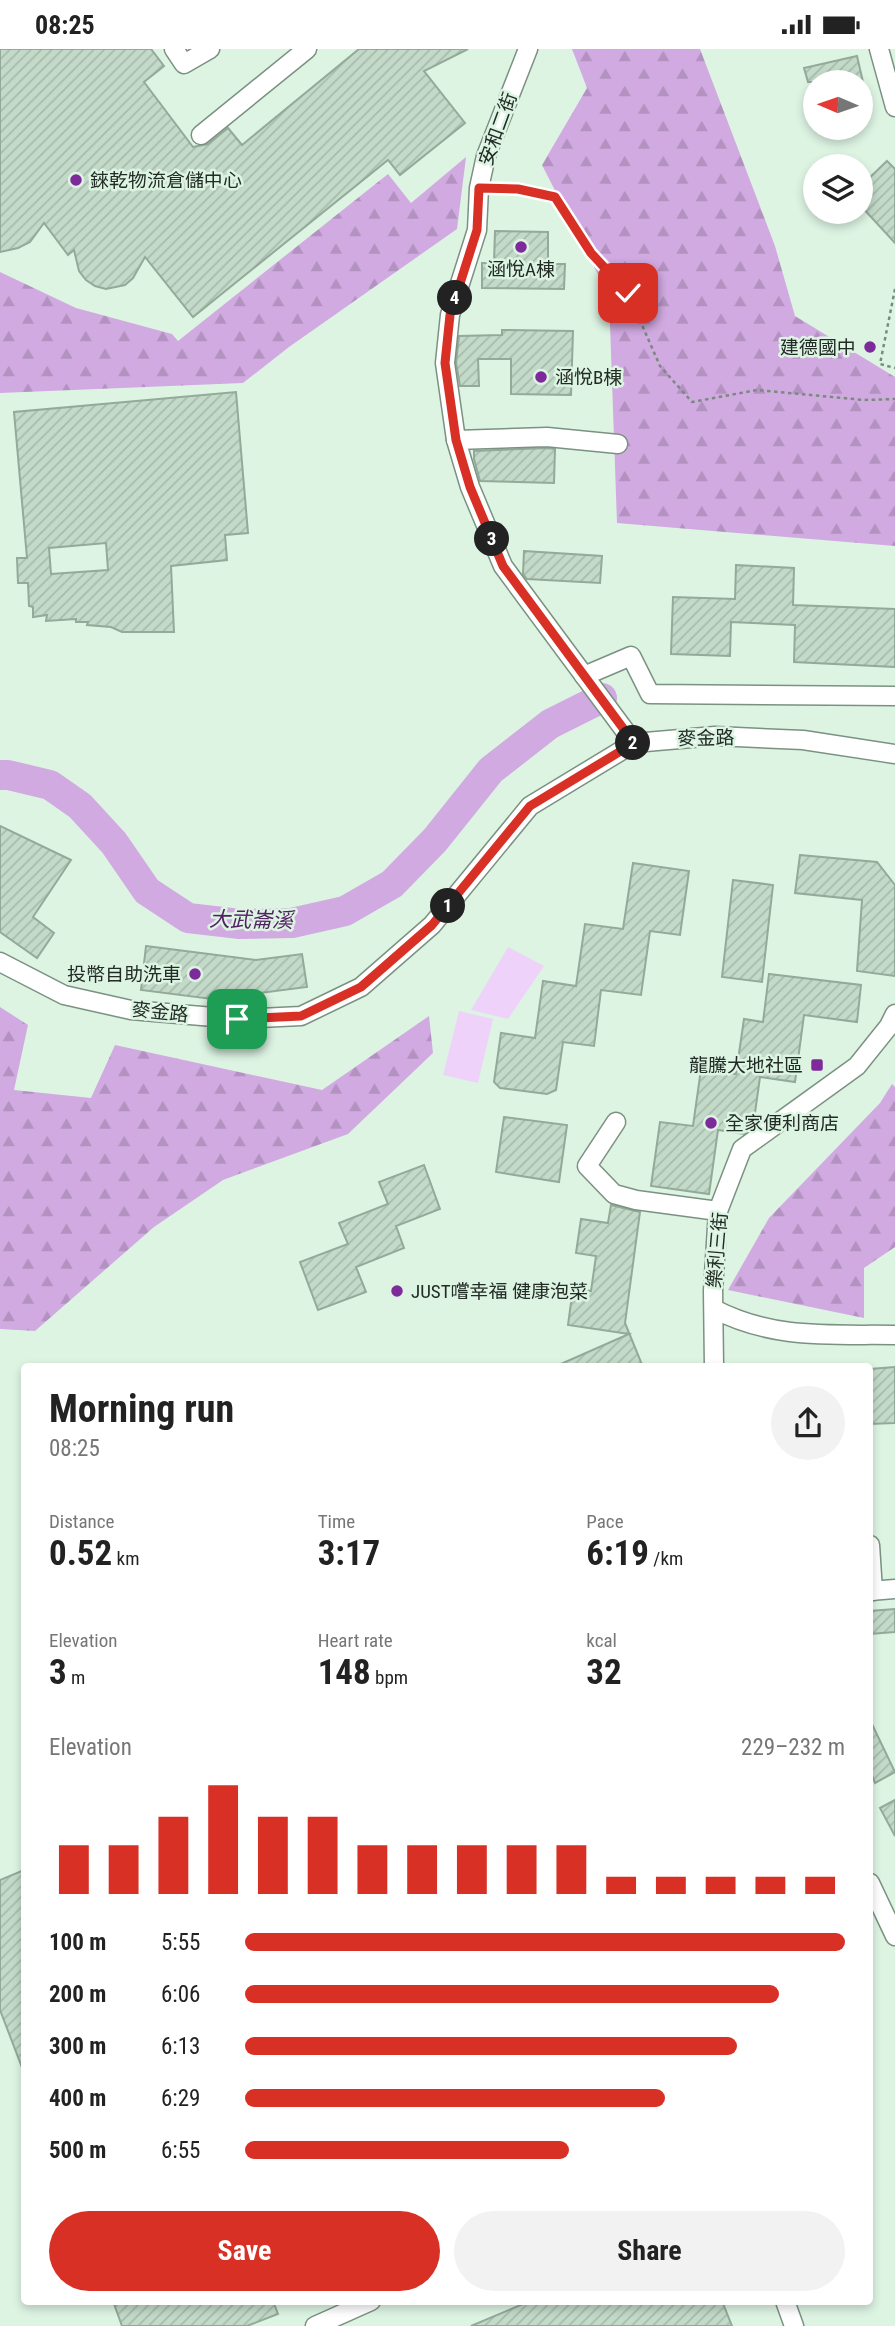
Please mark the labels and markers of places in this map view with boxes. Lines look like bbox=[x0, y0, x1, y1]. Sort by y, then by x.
place label: 錸乾物流倉儲中心 bbox=[90, 169, 242, 192]
marker: 錸乾物流倉儲中心 bbox=[68, 172, 84, 188]
marker: 涵悅A棟 bbox=[513, 239, 529, 255]
place label: 涵悅A棟 bbox=[487, 258, 555, 281]
pin bbox=[598, 263, 658, 323]
pin: 4 bbox=[438, 281, 472, 315]
place label: 建德國中 bbox=[780, 336, 856, 359]
marker: 建德國中 bbox=[862, 339, 878, 355]
place label: 涵悅B棟 bbox=[555, 366, 622, 389]
marker: 涵悅B棟 bbox=[533, 369, 549, 385]
pin: 3 bbox=[475, 521, 510, 557]
pin: 2 bbox=[616, 725, 650, 761]
pin: 1 bbox=[430, 889, 466, 923]
place label: 投幣自助洗車 bbox=[67, 963, 181, 986]
marker: 投幣自助洗車 bbox=[187, 966, 203, 982]
pin bbox=[207, 989, 267, 1049]
place label: 龍騰大地社區 bbox=[689, 1054, 803, 1077]
marker: 龍騰大地社區 bbox=[809, 1057, 825, 1073]
place label: 全家便利商店 bbox=[725, 1112, 839, 1135]
marker: 全家便利商店 bbox=[703, 1115, 719, 1131]
place label: JUST嚐幸福 健康泡菜 bbox=[411, 1280, 588, 1303]
marker: JUST嚐幸福 健康泡菜 bbox=[389, 1283, 405, 1299]

